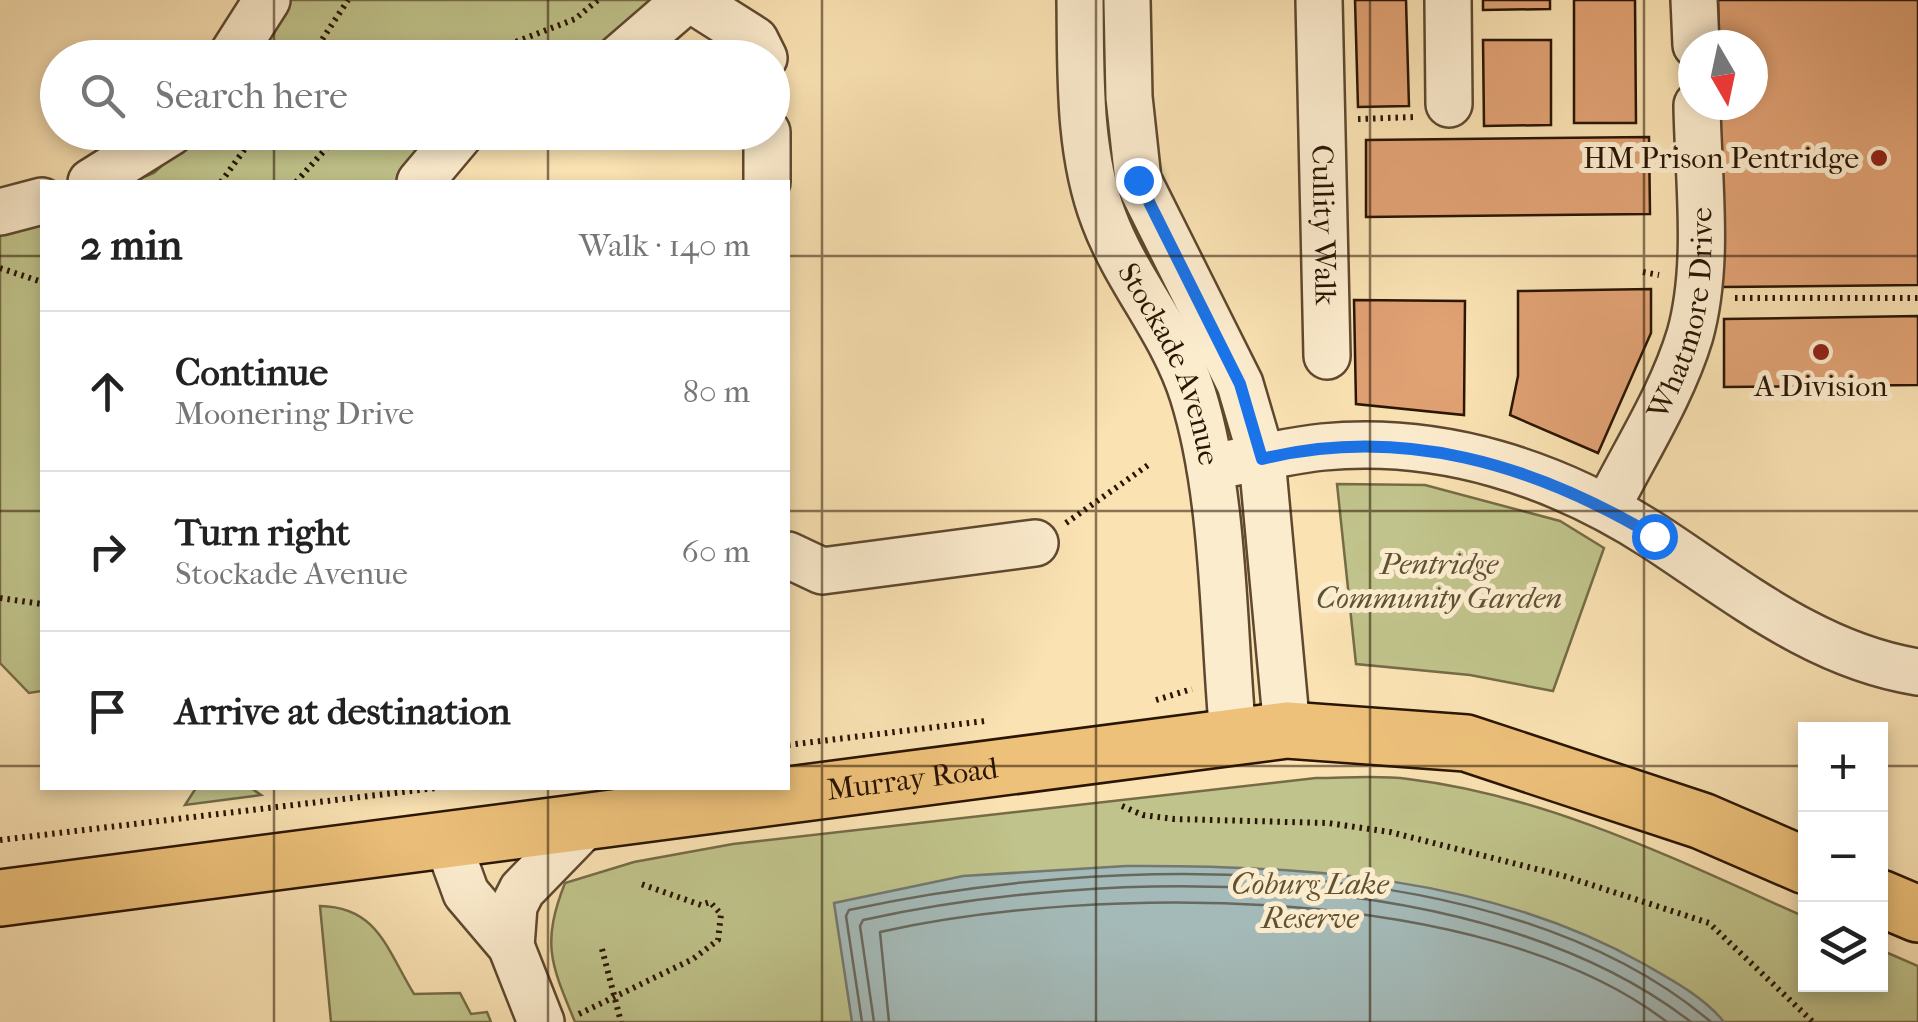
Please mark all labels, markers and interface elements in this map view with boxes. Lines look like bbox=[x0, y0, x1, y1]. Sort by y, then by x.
north arrow bbox=[1678, 30, 1768, 120]
search box bbox=[40, 40, 790, 150]
icon: search bbox=[75, 68, 130, 123]
text: Search here bbox=[155, 73, 348, 118]
place label: HM Prison Pentridge bbox=[1583, 141, 1859, 176]
street label: Cullity Walk bbox=[1304, 144, 1343, 306]
marker: HM Prison Pentridge bbox=[1868, 147, 1890, 169]
route end bbox=[1116, 158, 1162, 204]
street label: Whatmore Drive bbox=[1640, 207, 1720, 426]
text: 2 min bbox=[80, 221, 182, 270]
text: Walk · 140 m bbox=[579, 227, 750, 264]
street label: Stockade Avenue bbox=[1110, 257, 1226, 468]
marker: A Division bbox=[1810, 341, 1832, 363]
text: Continue bbox=[175, 350, 328, 395]
icon: ahead bbox=[80, 364, 135, 419]
place label: A Division bbox=[1753, 369, 1888, 404]
text: 80 m bbox=[683, 373, 750, 410]
text: Moonering Drive bbox=[175, 395, 414, 432]
text: Turn right bbox=[175, 510, 350, 555]
route start bbox=[1632, 514, 1678, 560]
icon: right bbox=[80, 524, 135, 579]
text: 60 m bbox=[682, 533, 750, 570]
park label: Pentridge Community Garden bbox=[1316, 547, 1562, 616]
text: Stockade Avenue bbox=[175, 555, 408, 592]
icon: arrive bbox=[80, 684, 135, 739]
text: Arrive at destination bbox=[175, 689, 511, 734]
map controls bbox=[1798, 722, 1888, 992]
button: + bbox=[1798, 722, 1888, 812]
street label: Murray Road bbox=[825, 751, 1001, 808]
button: − bbox=[1798, 812, 1888, 902]
park label: Coburg Lake Reserve bbox=[1231, 867, 1390, 936]
button: layers bbox=[1798, 902, 1888, 992]

